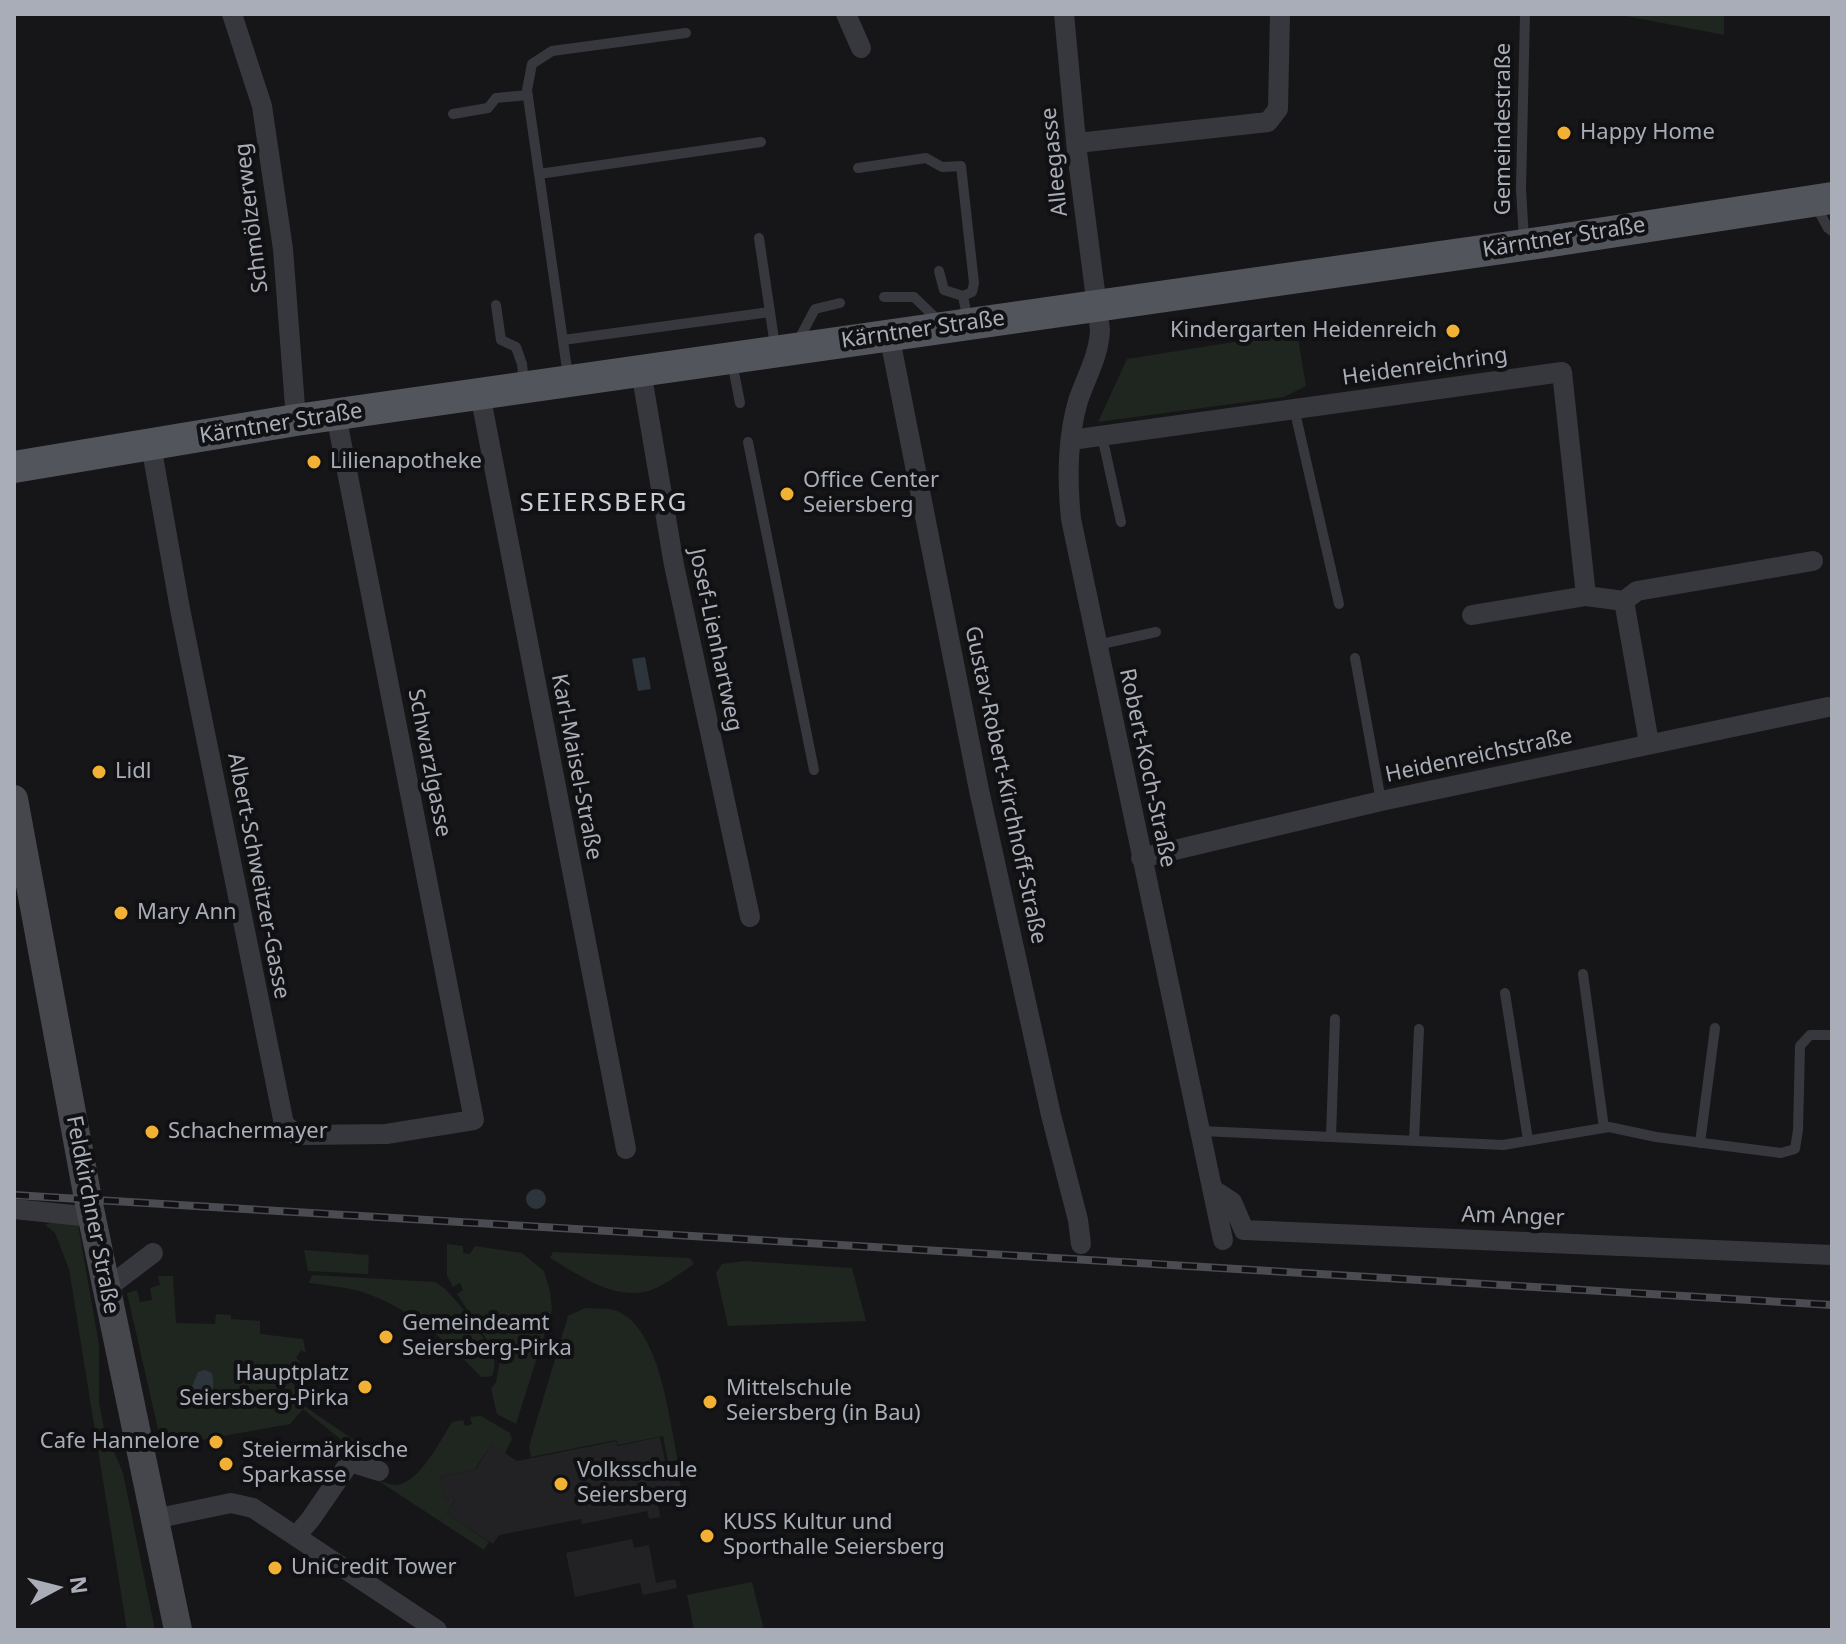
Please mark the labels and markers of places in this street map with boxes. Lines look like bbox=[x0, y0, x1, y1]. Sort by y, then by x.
place label: Happy Home bbox=[1580, 120, 1715, 146]
marker: Happy Home bbox=[1555, 124, 1573, 142]
place label: Kindergarten Heidenreich bbox=[1170, 318, 1437, 344]
marker: Kindergarten Heidenreich bbox=[1444, 322, 1462, 340]
place label: Lilienapotheke bbox=[330, 449, 482, 475]
marker: Lilienapotheke bbox=[305, 453, 323, 471]
place label: Office Center Seiersberg bbox=[803, 468, 939, 520]
marker: Office Center Seiersberg bbox=[778, 485, 796, 503]
place label: Lidl bbox=[115, 759, 151, 785]
marker: Lidl bbox=[90, 763, 108, 781]
place label: Mary Ann bbox=[137, 900, 237, 926]
marker: Mary Ann bbox=[112, 904, 130, 922]
place label: Schachermayer bbox=[168, 1119, 328, 1145]
marker: Schachermayer bbox=[143, 1123, 161, 1141]
place label: Gemeindeamt Seiersberg-Pirka bbox=[402, 1311, 572, 1362]
marker: Gemeindeamt Seiersberg-Pirka bbox=[377, 1328, 395, 1346]
place label: Hauptplatz Seiersberg-Pirka bbox=[179, 1361, 349, 1412]
place label: Mittelschule Seiersberg (in Bau) bbox=[726, 1376, 921, 1428]
marker: Hauptplatz Seiersberg-Pirka bbox=[356, 1378, 374, 1396]
marker: Mittelschule Seiersberg (in Bau) bbox=[701, 1393, 719, 1411]
place label: Cafe Hannelore bbox=[40, 1429, 200, 1455]
marker: Cafe Hannelore bbox=[207, 1433, 225, 1451]
place label: Steiermärkische Sparkasse bbox=[242, 1438, 408, 1490]
marker: Steiermärkische Sparkasse bbox=[217, 1455, 235, 1473]
place label: Volksschule Seiersberg bbox=[577, 1458, 697, 1510]
marker: Volksschule Seiersberg bbox=[552, 1475, 570, 1493]
place label: KUSS Kultur und Sporthalle Seiersberg bbox=[723, 1510, 945, 1562]
marker: KUSS Kultur und Sporthalle Seiersberg bbox=[698, 1527, 716, 1545]
place label: UniCredit Tower bbox=[291, 1555, 457, 1581]
marker: UniCredit Tower bbox=[266, 1559, 284, 1577]

